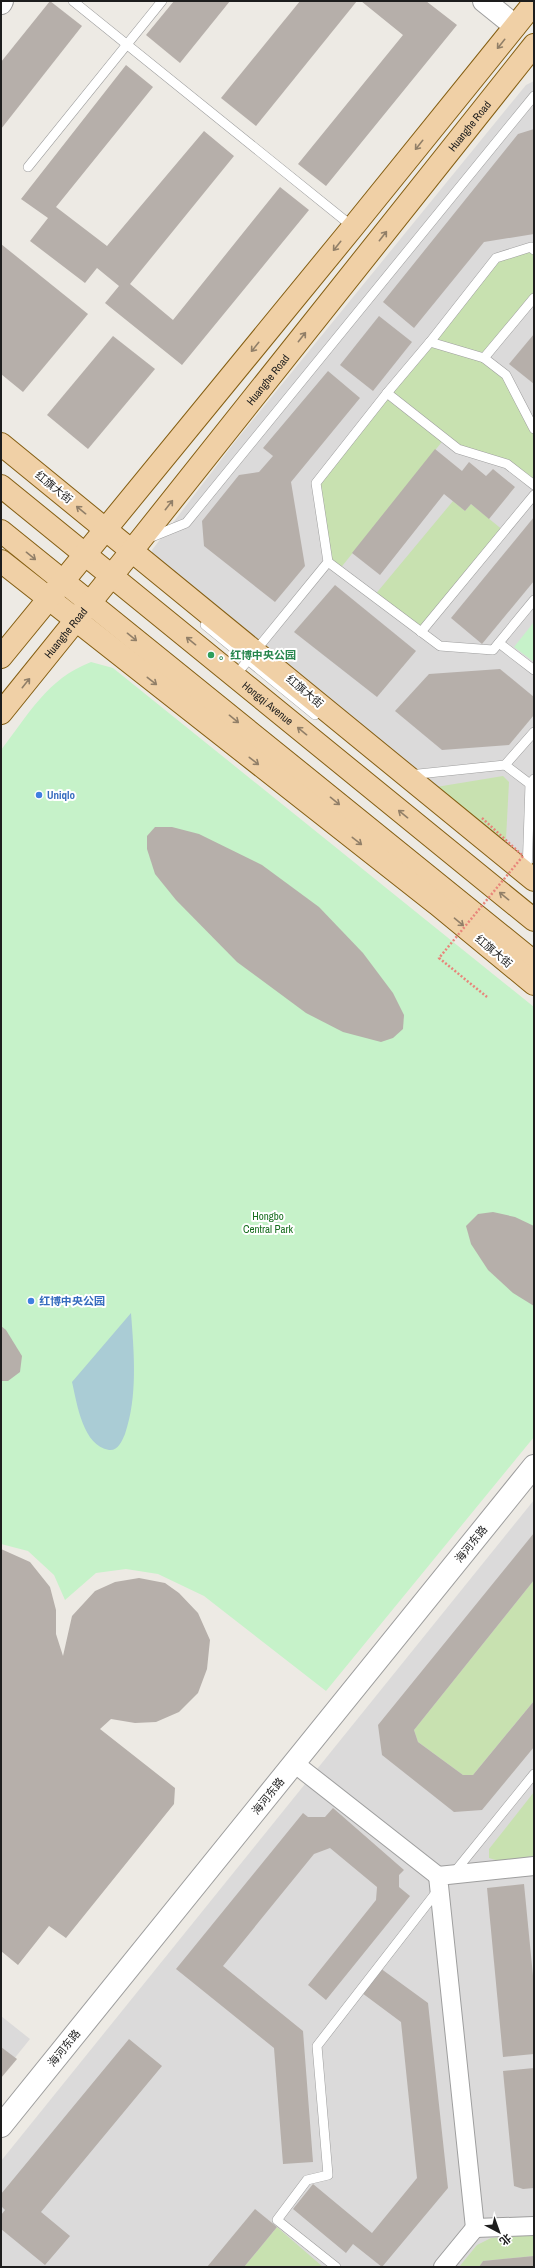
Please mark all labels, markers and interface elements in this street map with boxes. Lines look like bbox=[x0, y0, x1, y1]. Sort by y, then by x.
one-way arrow bbox=[496, 39, 505, 50]
street label: Huanghe Road bbox=[445, 98, 494, 154]
one-way arrow bbox=[415, 140, 424, 151]
one-way arrow bbox=[378, 230, 387, 241]
one-way arrow bbox=[333, 241, 342, 252]
one-way arrow bbox=[297, 332, 306, 343]
one-way arrow bbox=[251, 342, 260, 352]
street label: Huanghe Road bbox=[243, 351, 292, 408]
street label: 红旗大街 bbox=[32, 468, 76, 506]
one-way arrow bbox=[164, 499, 173, 510]
one-way arrow bbox=[76, 505, 86, 514]
one-way arrow bbox=[26, 551, 37, 560]
street label: Huanghe Road bbox=[41, 605, 90, 661]
one-way arrow bbox=[127, 633, 138, 642]
one-way arrow bbox=[185, 636, 196, 645]
place label: 。红博中央公园 bbox=[219, 648, 296, 662]
marker: 。红博中央公园 bbox=[206, 650, 216, 660]
street label: 红旗大街 bbox=[284, 671, 326, 711]
one-way arrow bbox=[21, 677, 30, 688]
one-way arrow bbox=[146, 677, 157, 685]
street label: Hongqi Avenue bbox=[239, 678, 296, 728]
one-way arrow bbox=[228, 715, 239, 723]
one-way arrow bbox=[297, 727, 308, 736]
one-way arrow bbox=[249, 757, 260, 766]
place label: Uniqlo bbox=[47, 788, 76, 802]
marker: Uniqlo bbox=[34, 790, 44, 800]
one-way arrow bbox=[329, 796, 340, 805]
one-way arrow bbox=[398, 809, 408, 818]
one-way arrow bbox=[351, 837, 362, 846]
one-way arrow bbox=[498, 891, 509, 900]
one-way arrow bbox=[453, 918, 464, 926]
street label: 红旗大街 bbox=[473, 931, 515, 971]
park label: Hongbo Central Park bbox=[243, 1209, 294, 1236]
place label: 红博中央公园 bbox=[39, 1294, 105, 1308]
marker: 红博中央公园 bbox=[26, 1296, 36, 1306]
street label: 海河东路 bbox=[452, 1522, 490, 1566]
street label: 海河东路 bbox=[249, 1774, 287, 1818]
street label: 海河东路 bbox=[45, 2026, 83, 2070]
north arrow bbox=[479, 2212, 519, 2252]
text: 北 bbox=[497, 2231, 514, 2248]

